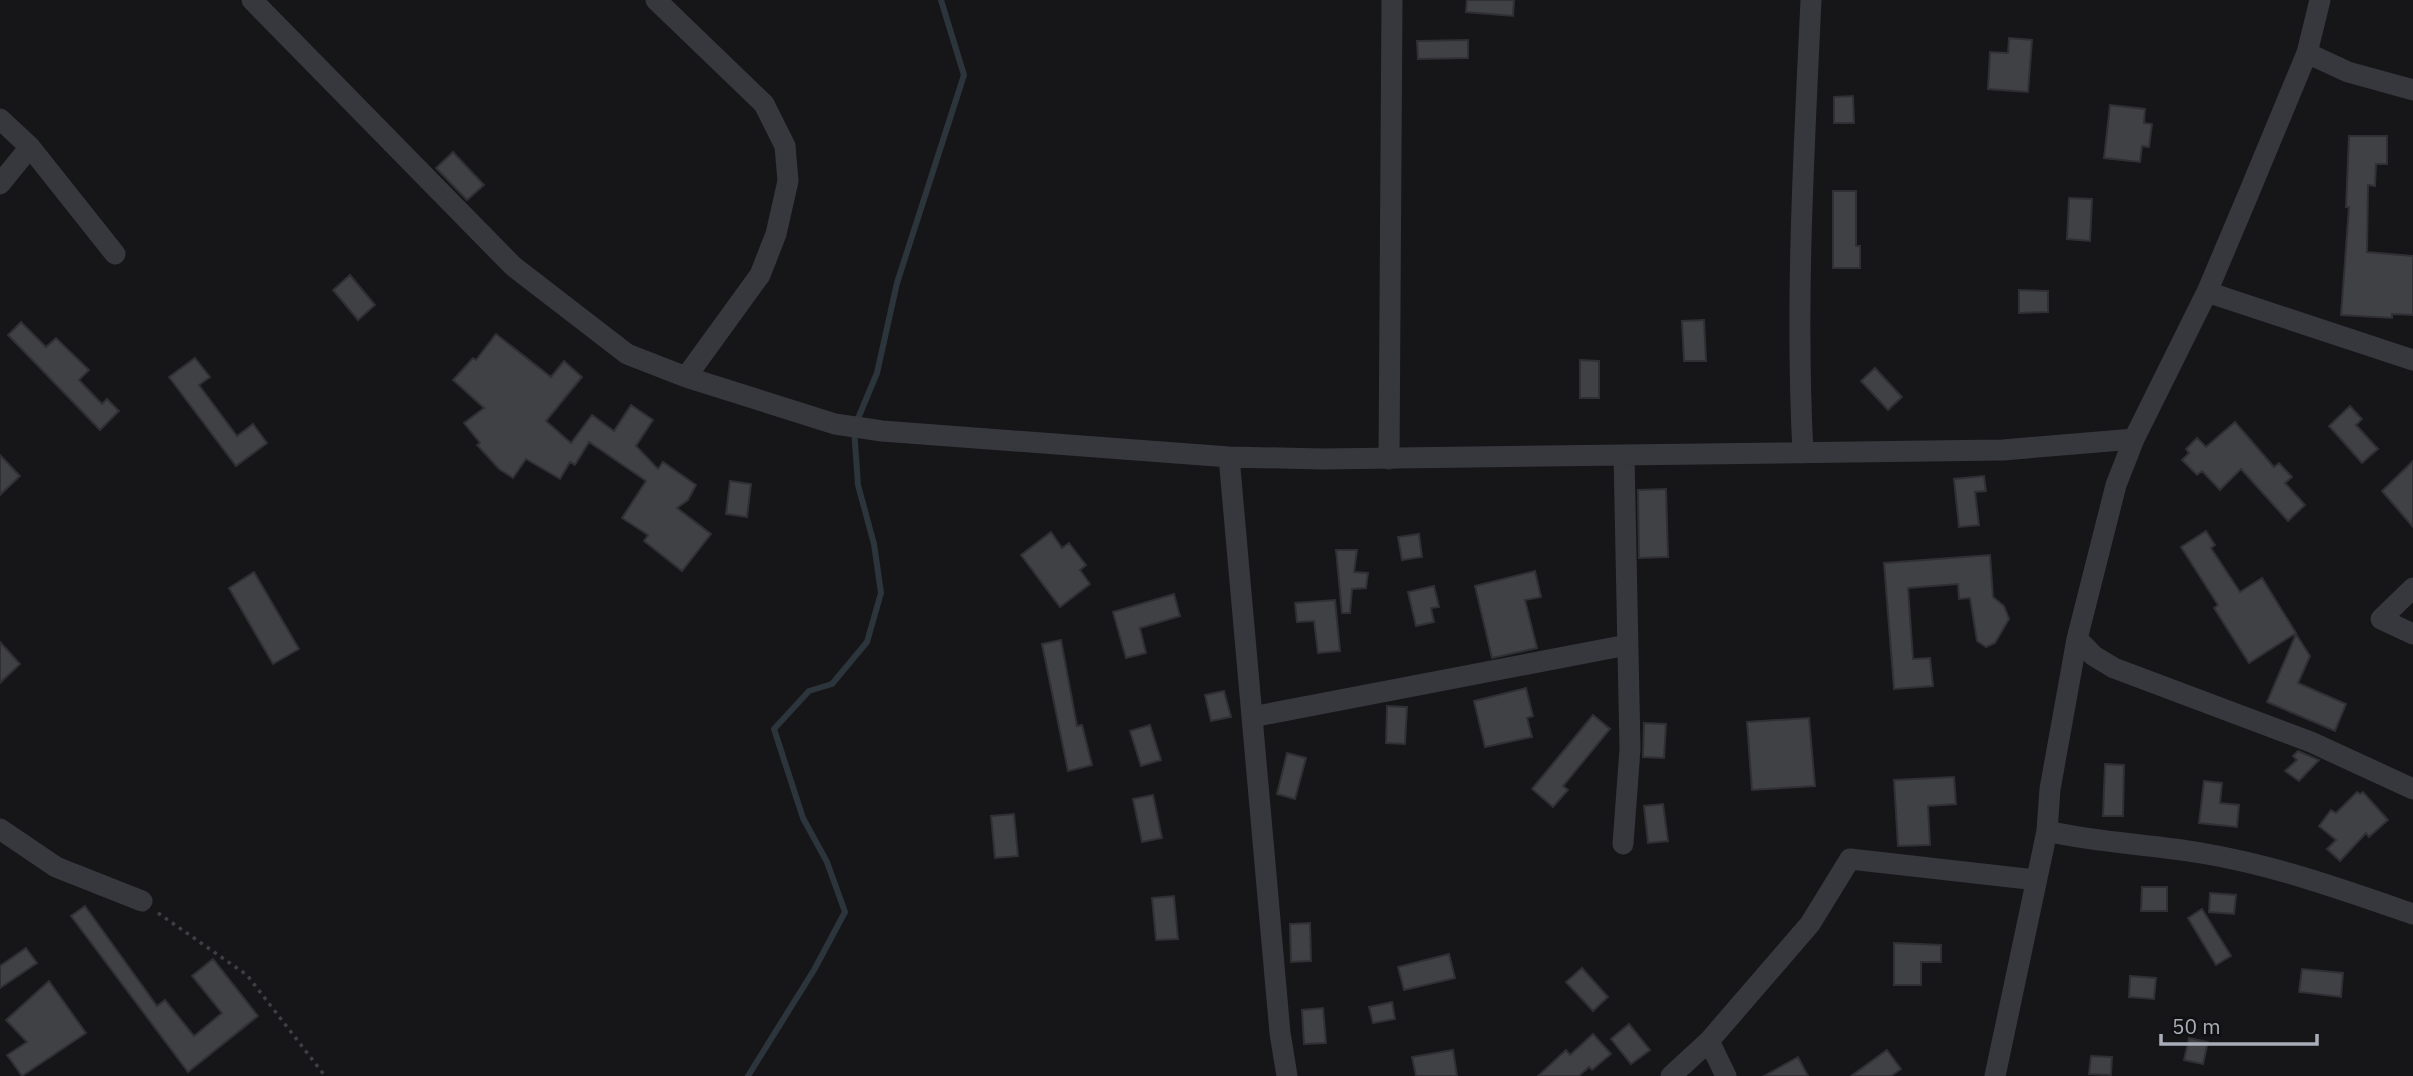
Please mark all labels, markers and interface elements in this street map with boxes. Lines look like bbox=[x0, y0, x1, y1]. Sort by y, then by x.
scale bar bbox=[2161, 1002, 2317, 1046]
text: 50 m bbox=[2172, 1012, 2221, 1040]

